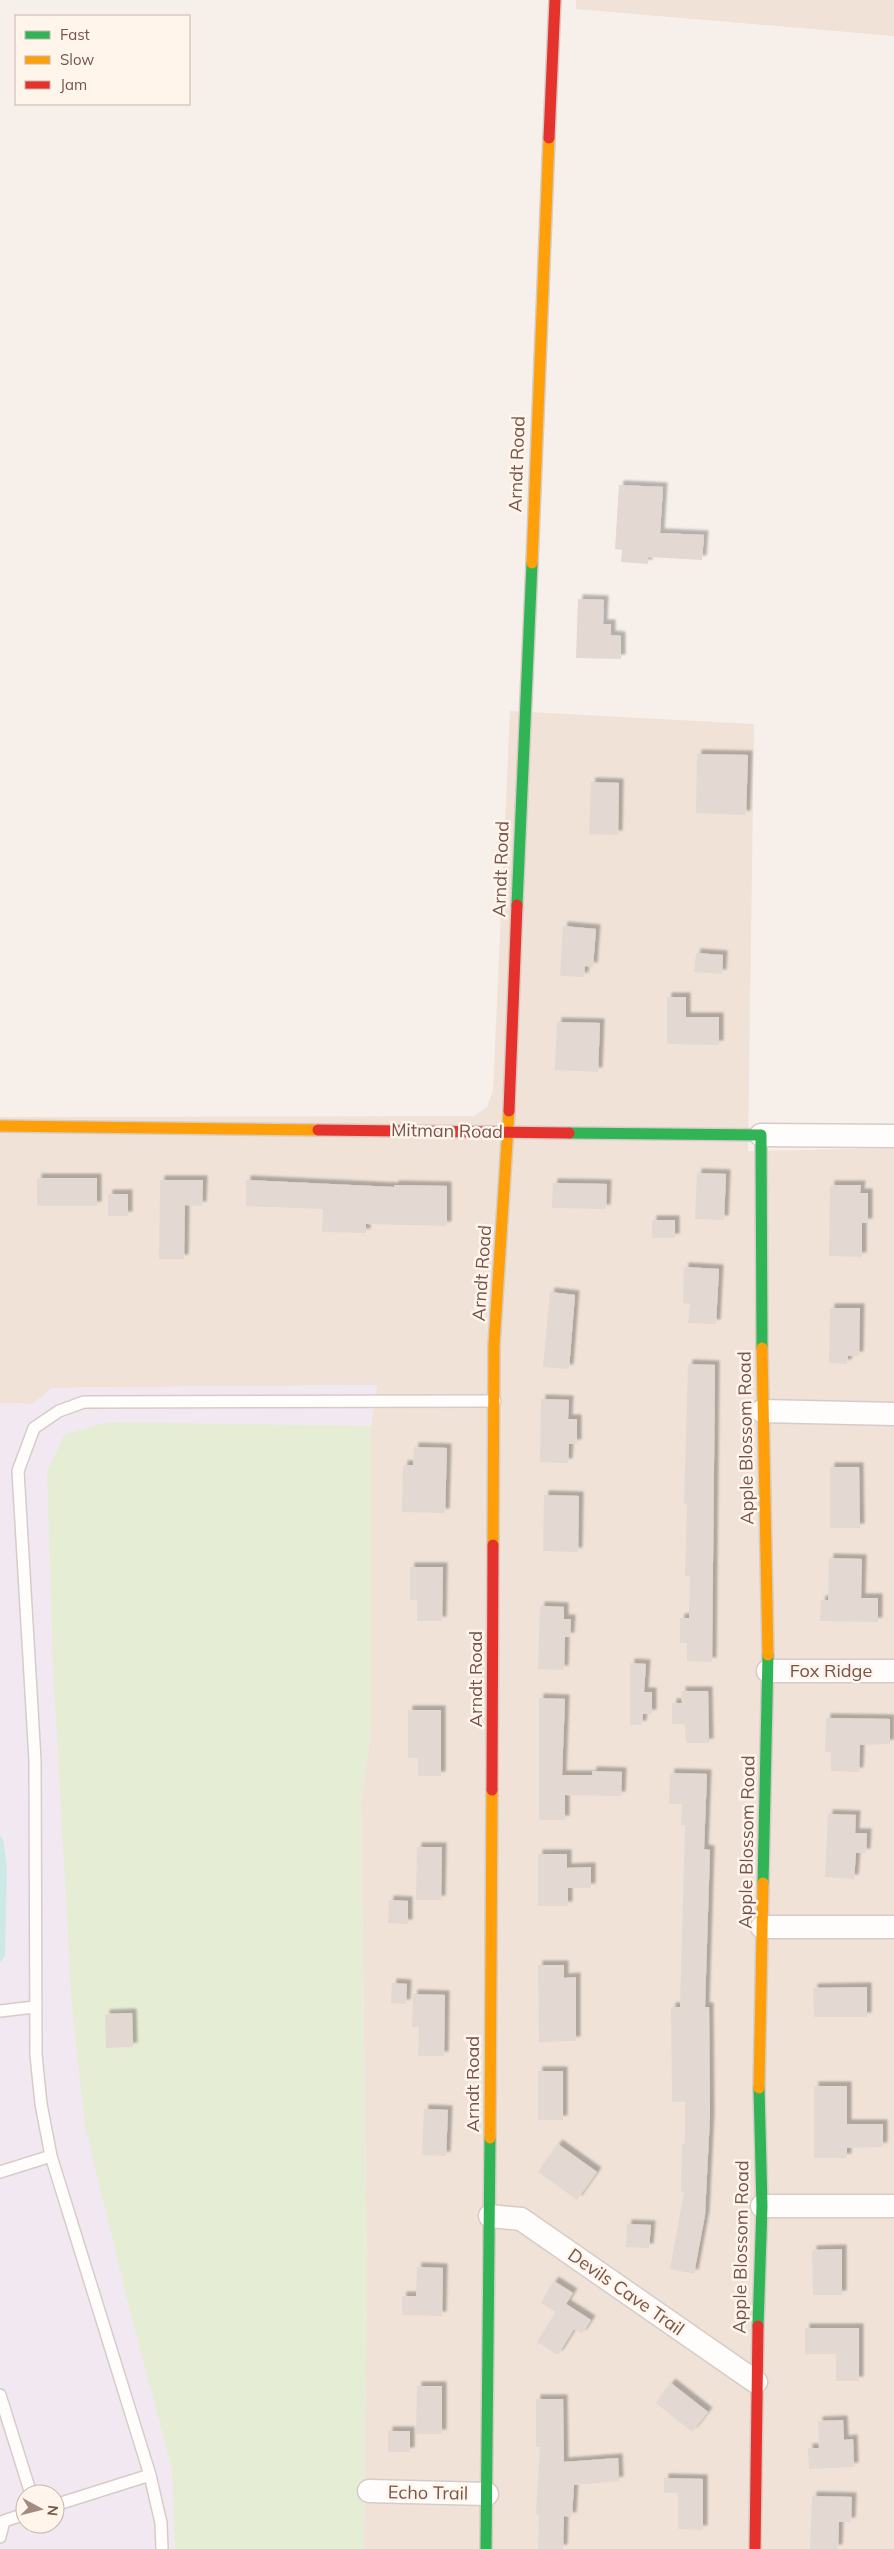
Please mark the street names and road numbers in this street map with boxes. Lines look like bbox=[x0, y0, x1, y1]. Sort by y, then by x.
street label: Arndt Road bbox=[503, 415, 530, 512]
street label: Arndt Road bbox=[487, 820, 514, 917]
street label: Mitman Road bbox=[391, 1118, 503, 1143]
street label: Arndt Road bbox=[467, 1224, 496, 1322]
street label: Apple Blossom Road bbox=[732, 1351, 759, 1525]
street label: Arndt Road bbox=[464, 1631, 487, 1727]
street label: Fox Ridge bbox=[790, 1659, 872, 1682]
street label: Apple Blossom Road bbox=[733, 1755, 760, 1929]
street label: Arndt Road bbox=[461, 2036, 484, 2132]
street label: Apple Blossom Road bbox=[727, 2160, 754, 2334]
street label: Devils Cave Trail bbox=[564, 2243, 689, 2340]
street label: Echo Trail bbox=[388, 2480, 468, 2505]

